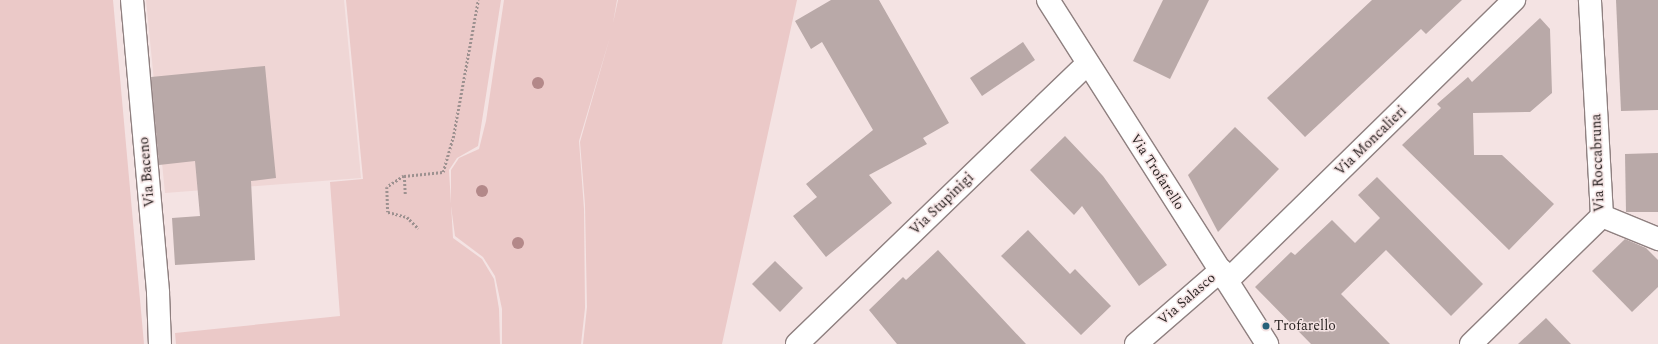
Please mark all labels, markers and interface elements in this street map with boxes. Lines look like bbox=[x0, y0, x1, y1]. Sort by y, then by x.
street label: Via Moncalieri bbox=[1332, 103, 1410, 179]
street label: Via Roccabruna bbox=[1588, 114, 1608, 212]
street label: Via Trofarello bbox=[1126, 131, 1188, 213]
street label: Via Baceno bbox=[136, 136, 158, 208]
street label: Via Stupinigi bbox=[907, 169, 977, 239]
street label: Via Salasco bbox=[1155, 269, 1219, 329]
place label: Trofarello bbox=[1274, 318, 1336, 334]
marker: Trofarello bbox=[1261, 321, 1271, 331]

